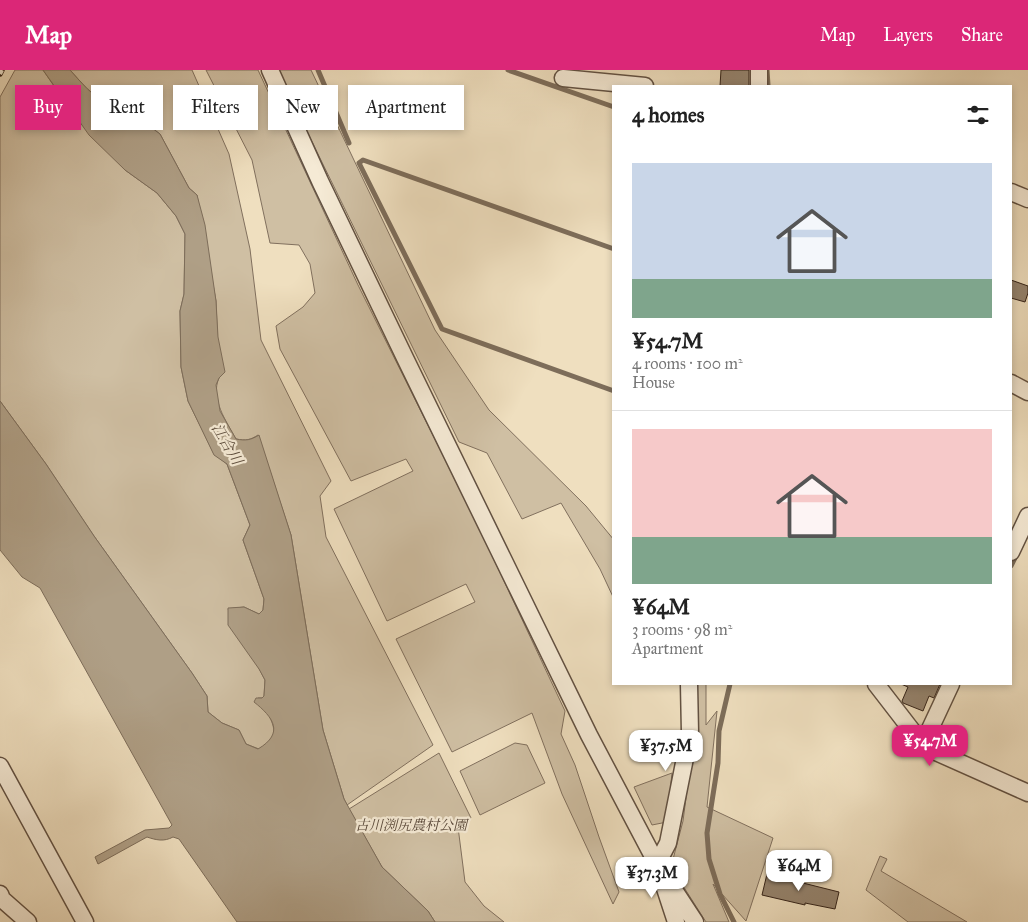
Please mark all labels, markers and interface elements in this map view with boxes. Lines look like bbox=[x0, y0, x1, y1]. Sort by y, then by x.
text: Map bbox=[25, 20, 72, 50]
text: Map bbox=[820, 24, 855, 46]
text: Layers bbox=[883, 24, 933, 46]
text: Share bbox=[961, 24, 1003, 46]
chip: Buy bbox=[15, 85, 81, 130]
chip: Rent bbox=[91, 85, 163, 130]
chip: Filters bbox=[173, 85, 258, 130]
chip: New bbox=[268, 85, 338, 130]
chip: Apartment bbox=[348, 85, 464, 130]
icon: filters bbox=[964, 101, 992, 129]
text: 4 homes bbox=[632, 102, 704, 128]
icon: home bbox=[767, 196, 857, 286]
text: ¥54.7M bbox=[632, 328, 703, 354]
text: 4 rooms · 100 m² bbox=[632, 354, 743, 373]
text: House bbox=[632, 373, 675, 392]
water label: 江合川 bbox=[208, 420, 247, 470]
icon: home bbox=[767, 461, 857, 551]
text: ¥64M bbox=[632, 594, 690, 620]
text: 3 rooms · 98 m² bbox=[632, 620, 732, 639]
text: Apartment bbox=[632, 639, 704, 658]
pin: ¥54.7M bbox=[889, 724, 971, 767]
pin: ¥37.5M bbox=[625, 730, 707, 772]
text: ¥54.7M bbox=[903, 731, 957, 750]
text: ¥37.5M bbox=[640, 736, 692, 755]
park label: 古川渕尻農村公園 bbox=[355, 817, 469, 834]
pin: ¥64M bbox=[769, 850, 829, 892]
pin: ¥37.3M bbox=[611, 856, 693, 899]
text: ¥64M bbox=[777, 856, 821, 875]
text: ¥37.3M bbox=[626, 863, 678, 882]

